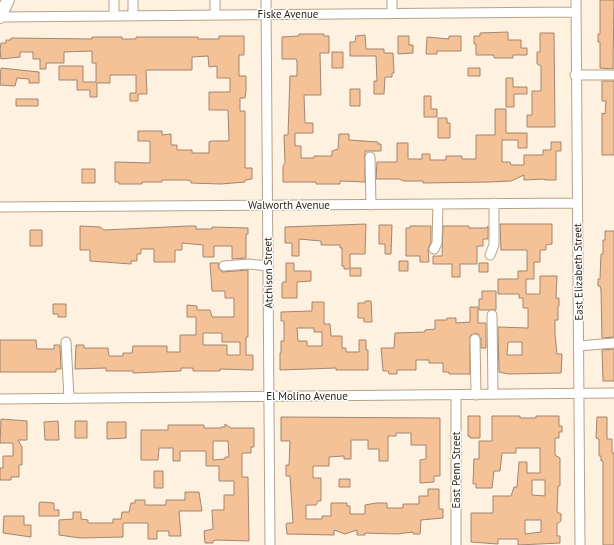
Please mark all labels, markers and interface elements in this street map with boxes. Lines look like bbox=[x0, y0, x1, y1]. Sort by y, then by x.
street label: Fiske Avenue bbox=[258, 7, 319, 21]
street label: Walworth Avenue bbox=[248, 198, 330, 212]
street label: East Elizabeth Street bbox=[570, 223, 586, 321]
street label: Atchison Street bbox=[260, 237, 276, 309]
street label: El Molino Avenue bbox=[266, 389, 348, 403]
street label: East Penn Street bbox=[449, 431, 463, 509]

